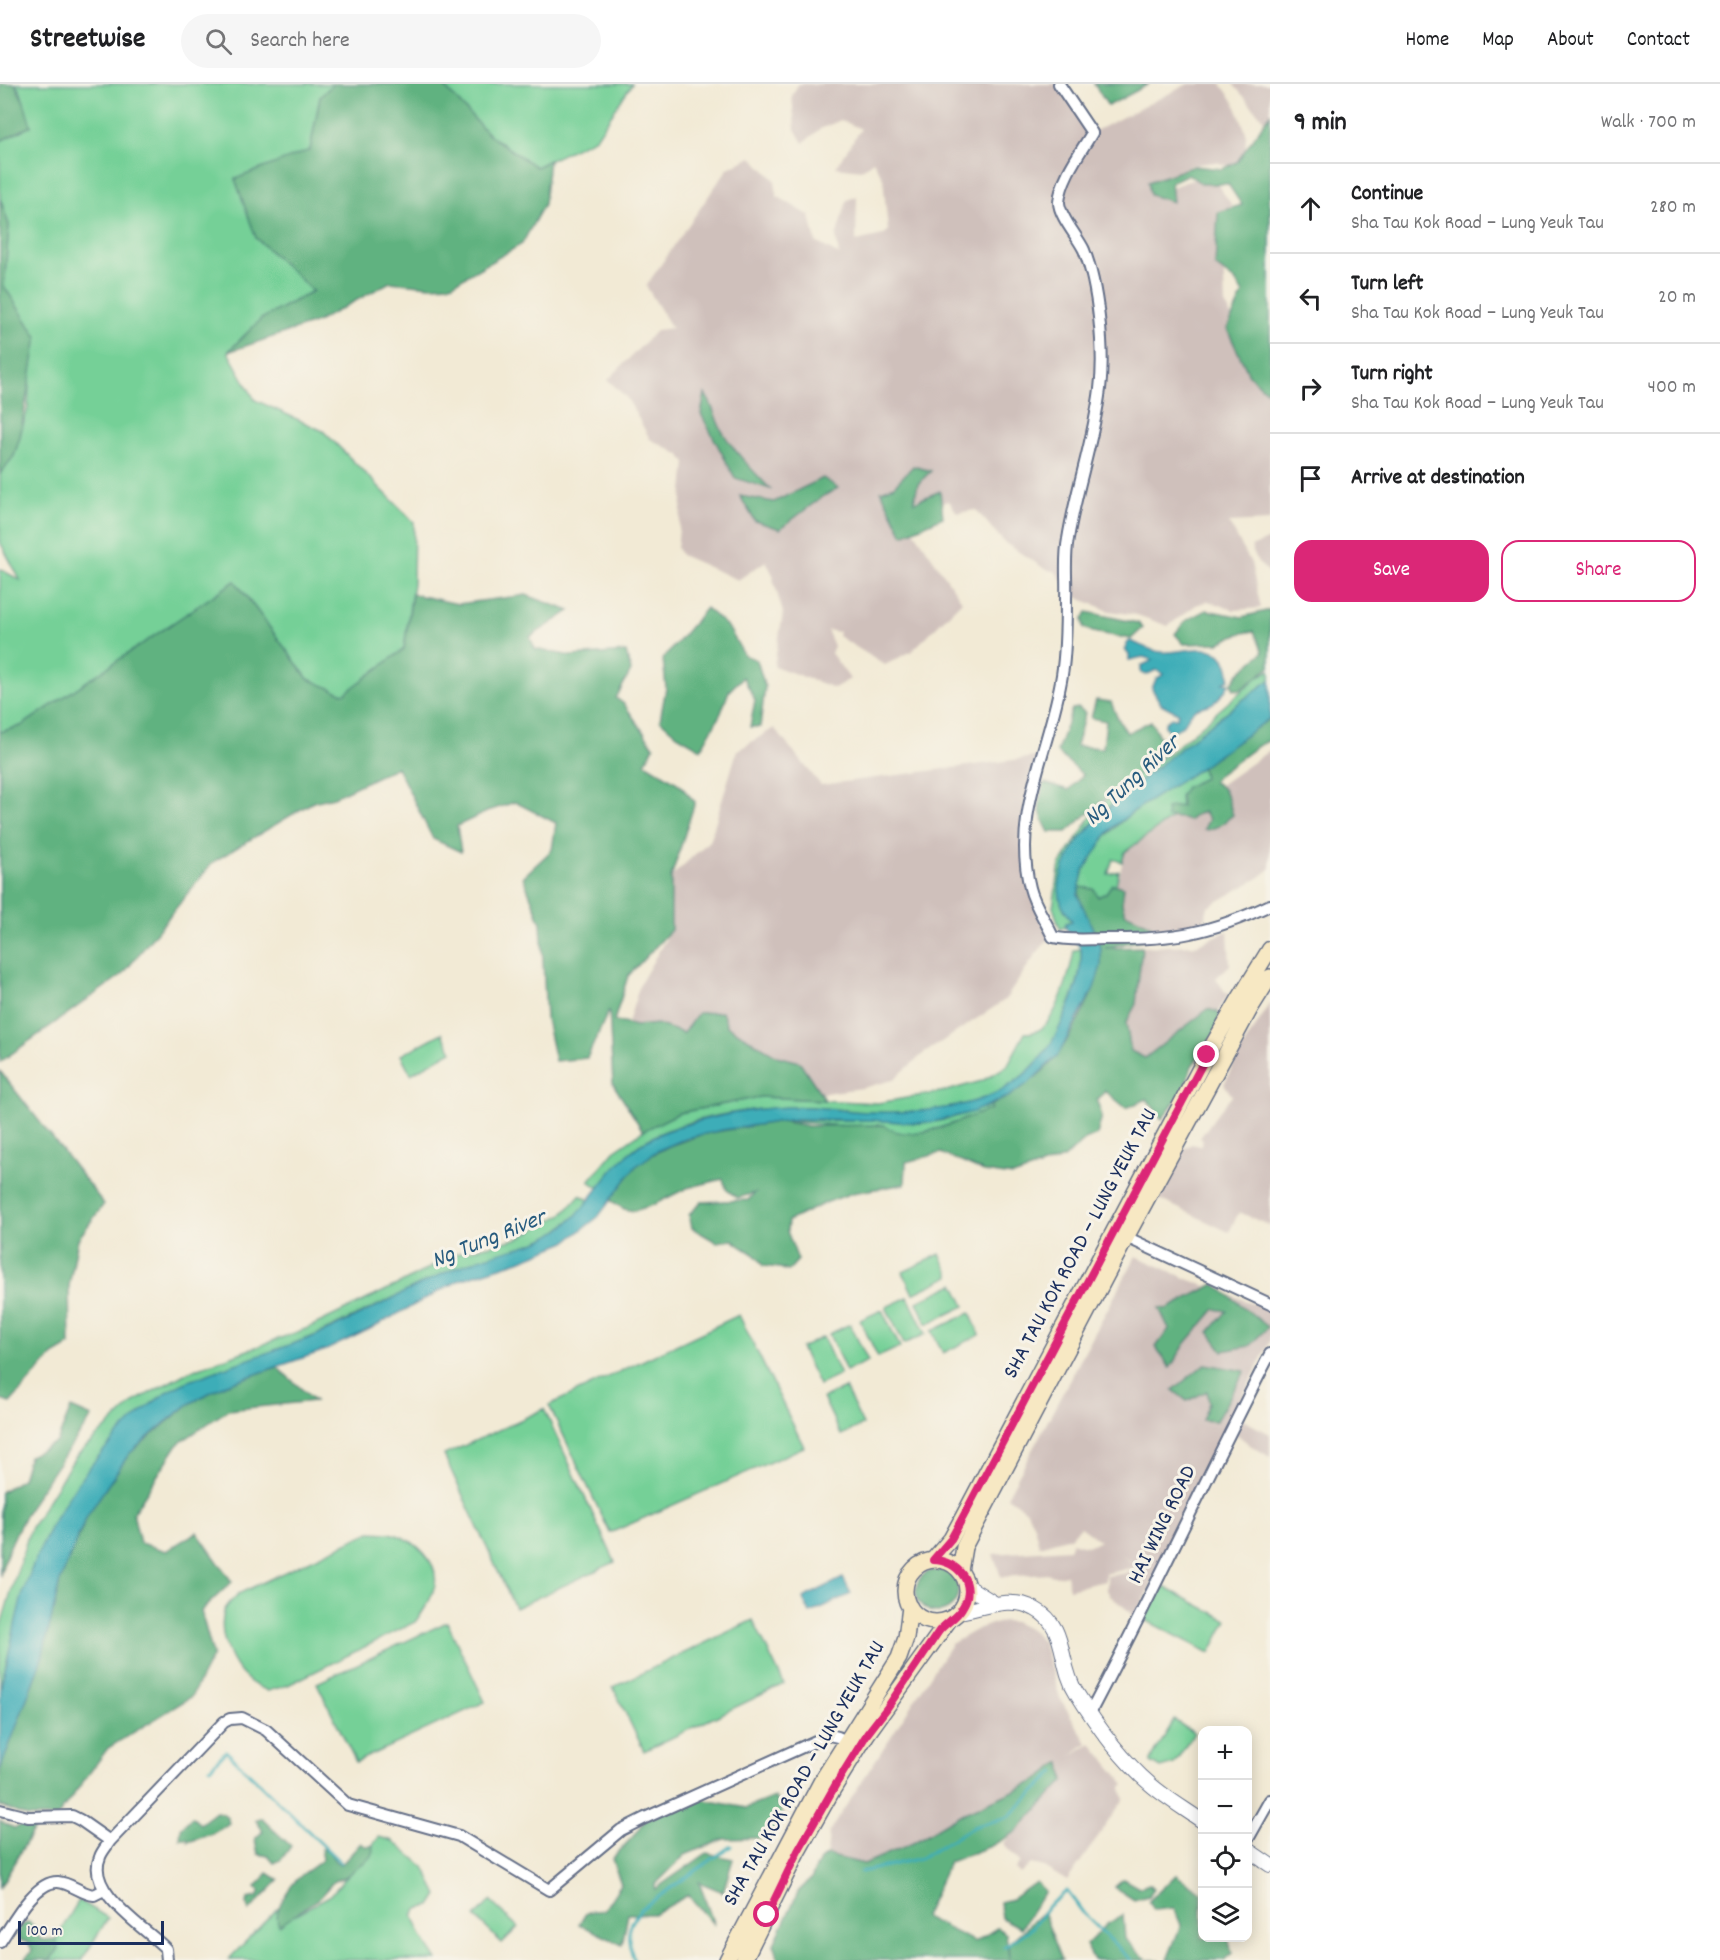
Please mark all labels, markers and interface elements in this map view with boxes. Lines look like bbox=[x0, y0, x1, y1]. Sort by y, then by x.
search box bbox=[181, 14, 601, 68]
text: Streetwise bbox=[30, 21, 145, 61]
icon: search bbox=[202, 25, 235, 58]
text: Search here bbox=[250, 26, 350, 57]
text: Home bbox=[1405, 26, 1449, 56]
text: Map bbox=[1482, 26, 1514, 56]
text: About bbox=[1547, 26, 1594, 56]
text: Contact bbox=[1627, 26, 1690, 56]
text: 9 min bbox=[1294, 105, 1347, 142]
text: Walk · 700 m bbox=[1601, 109, 1696, 137]
text: Continue bbox=[1351, 179, 1423, 210]
icon: ahead bbox=[1294, 192, 1327, 225]
text: 280 m bbox=[1650, 194, 1696, 222]
text: Sha Tau Kok Road – Lung Yeuk Tau bbox=[1351, 210, 1604, 238]
text: Turn left bbox=[1351, 269, 1423, 300]
icon: left bbox=[1294, 282, 1327, 315]
text: 20 m bbox=[1658, 284, 1696, 312]
text: Sha Tau Kok Road – Lung Yeuk Tau bbox=[1351, 300, 1604, 328]
text: Turn right bbox=[1351, 359, 1433, 390]
icon: right bbox=[1294, 372, 1327, 405]
text: 400 m bbox=[1648, 374, 1696, 402]
text: Sha Tau Kok Road – Lung Yeuk Tau bbox=[1351, 390, 1604, 418]
icon: arrive bbox=[1294, 462, 1327, 495]
text: Arrive at destination bbox=[1351, 463, 1525, 494]
button: Save bbox=[1294, 540, 1489, 602]
button: Share bbox=[1501, 540, 1696, 602]
water label: Ng Tung River bbox=[1077, 725, 1191, 835]
route end bbox=[1193, 1041, 1219, 1067]
street label: SHA TAU KOK ROAD – LUNG YEUK TAU bbox=[996, 1103, 1166, 1385]
water label: Ng Tung River bbox=[427, 1201, 554, 1278]
street label: HAI WING ROAD bbox=[1121, 1461, 1205, 1589]
street label: SHA TAU KOK ROAD – LUNG YEUK TAU bbox=[716, 1635, 894, 1913]
map controls bbox=[1198, 1726, 1252, 1942]
button: + bbox=[1198, 1726, 1252, 1780]
button: − bbox=[1198, 1780, 1252, 1834]
button: locate bbox=[1198, 1834, 1252, 1888]
button: layers bbox=[1198, 1888, 1252, 1942]
route start bbox=[753, 1901, 779, 1927]
scale bar bbox=[18, 1918, 164, 1946]
text: 100 m bbox=[27, 1920, 63, 1943]

